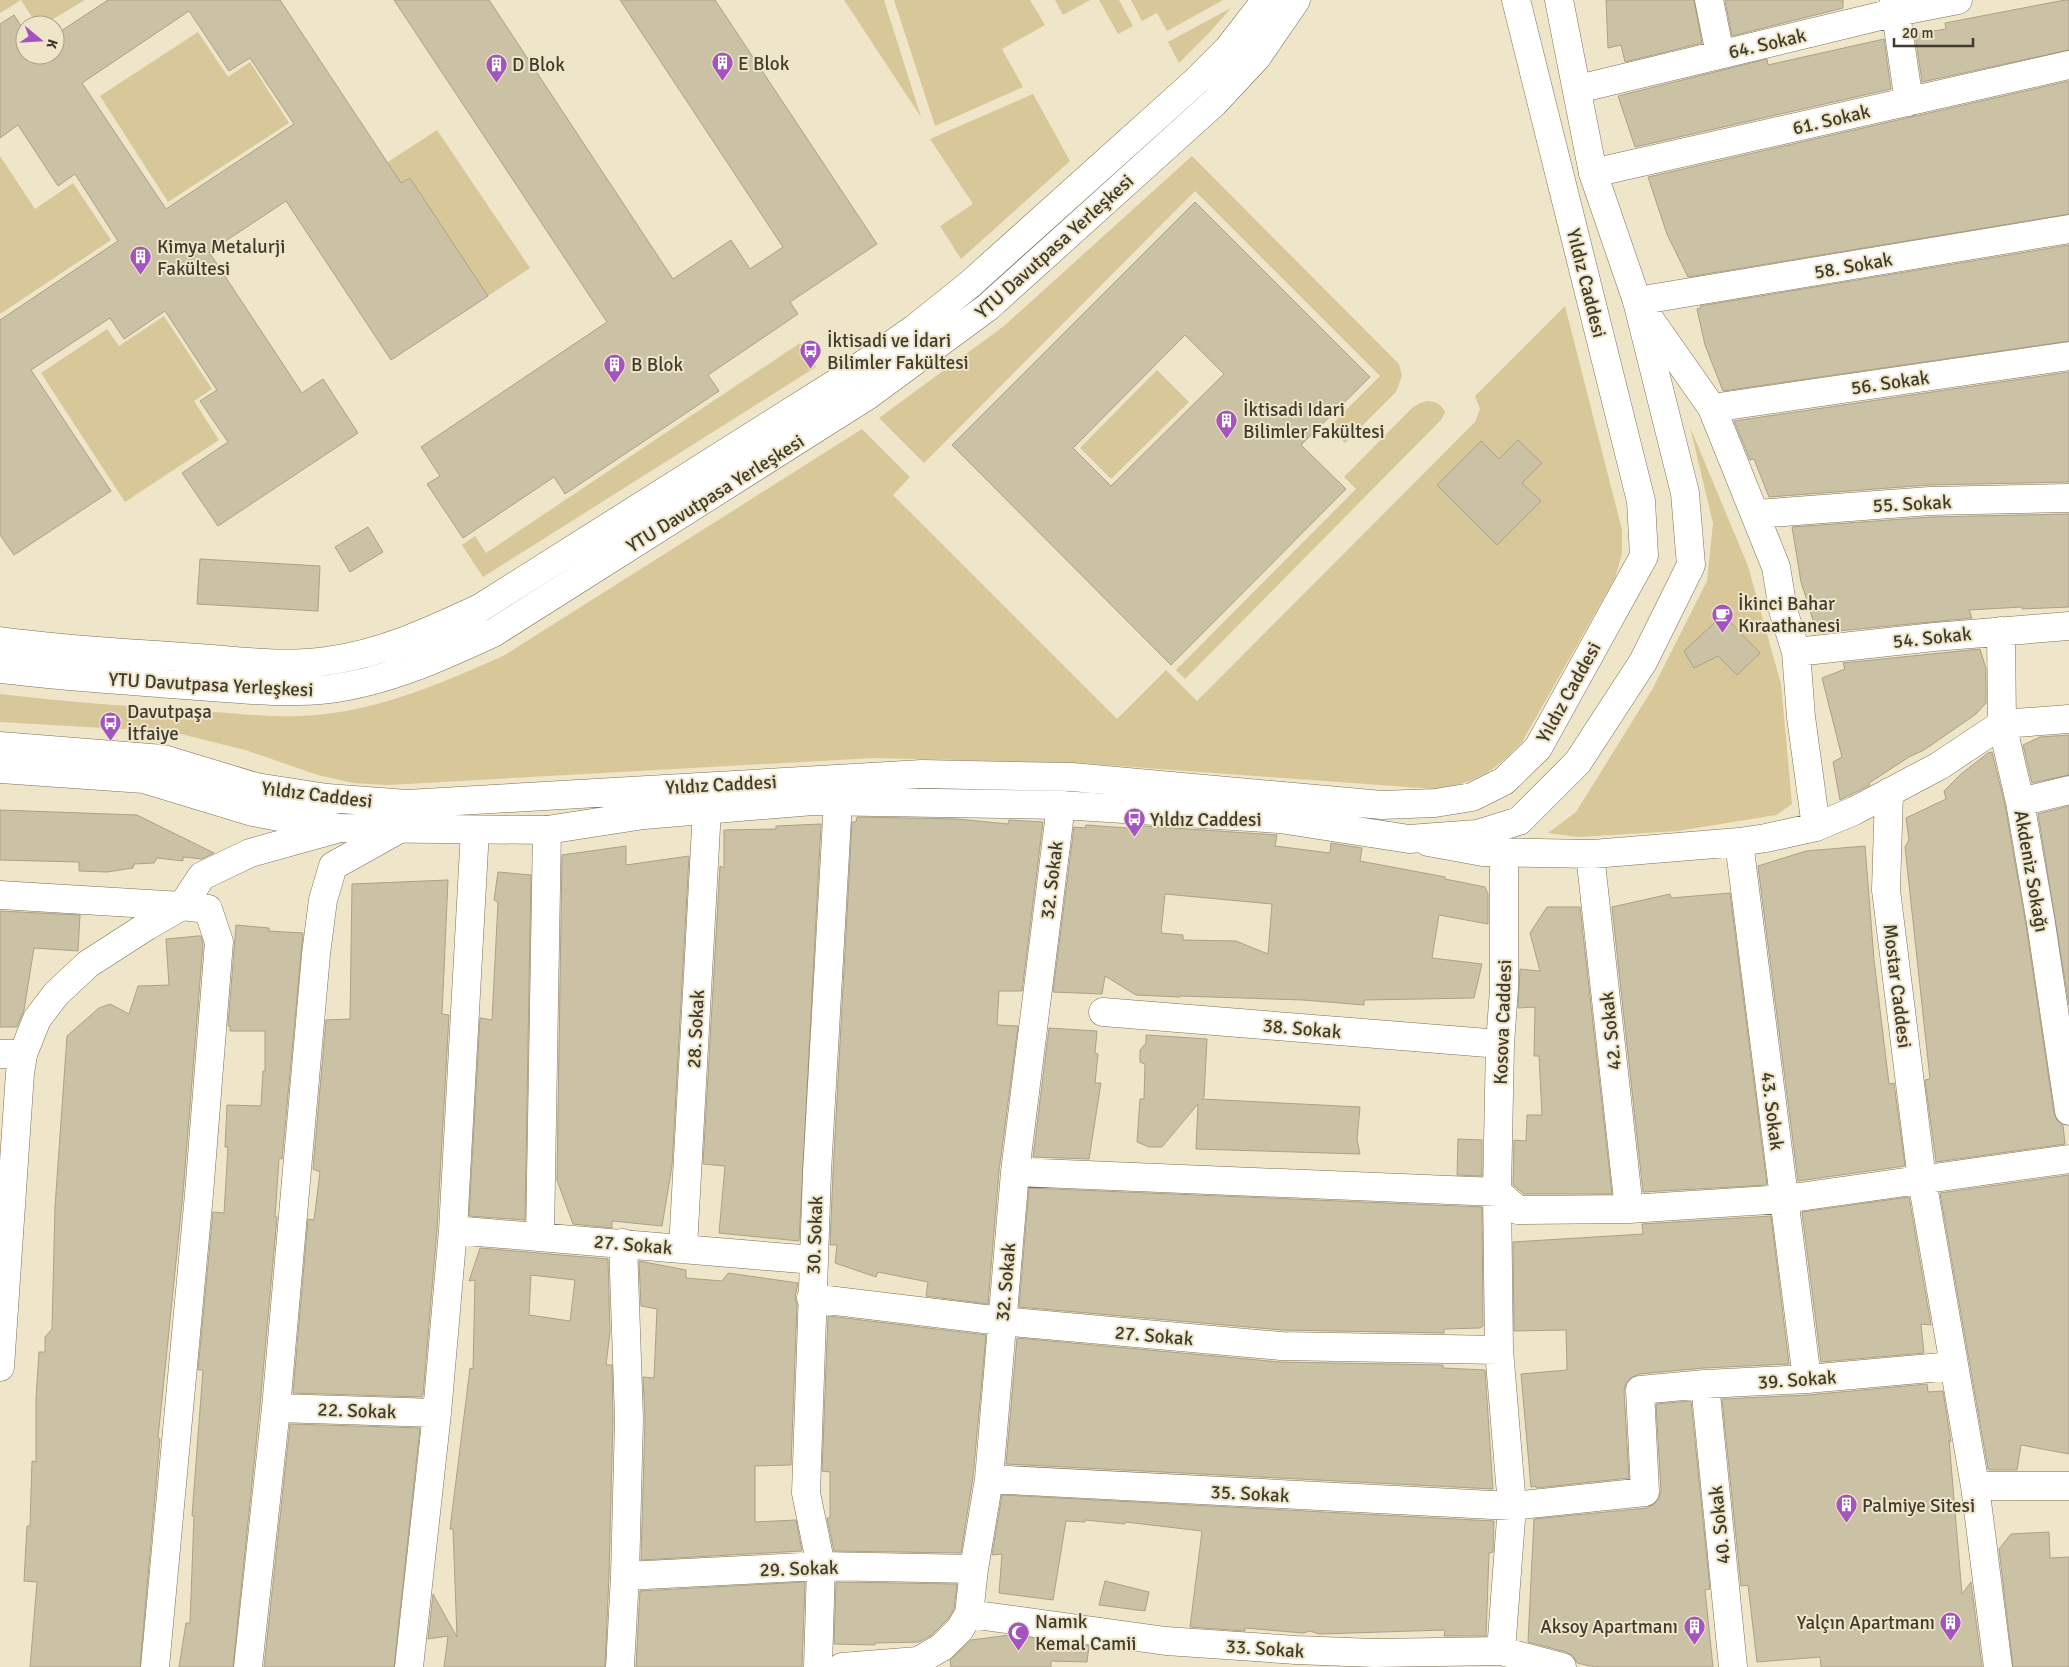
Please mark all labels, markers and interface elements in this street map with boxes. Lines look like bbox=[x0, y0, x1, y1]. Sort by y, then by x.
north arrow bbox=[15, 15, 65, 65]
scale bar bbox=[1894, 15, 1973, 47]
street label: 64. Sokak bbox=[1726, 23, 1809, 65]
text: 20 m bbox=[1902, 24, 1933, 42]
text: K bbox=[42, 37, 61, 51]
building icon: E Blok bbox=[710, 51, 734, 82]
building icon: D Blok bbox=[484, 52, 508, 83]
place label: E Blok bbox=[738, 52, 790, 76]
place label: D Blok bbox=[512, 53, 565, 77]
street label: 61. Sokak bbox=[1790, 99, 1873, 141]
street label: YTU Davutpasa Yerleşkesi bbox=[970, 169, 1139, 324]
street label: Yıldız Caddesi bbox=[1561, 226, 1611, 340]
place label: Kimya Metalurji Fakültesi bbox=[157, 235, 285, 281]
building icon: Kimya Metalurji Fakültesi bbox=[129, 245, 153, 276]
street label: 58. Sokak bbox=[1812, 247, 1895, 285]
place label: İktisadi ve İdari Bilimler Fakültesi bbox=[827, 329, 969, 375]
bus stop icon: İktisadi ve İdari Bilimler Fakültesi bbox=[799, 339, 823, 370]
building icon: B Blok bbox=[603, 352, 627, 383]
place label: B Blok bbox=[631, 353, 683, 377]
street label: 56. Sokak bbox=[1849, 366, 1931, 400]
place label: İktisadi Idari Bilimler Fakültesi bbox=[1243, 398, 1385, 444]
building icon: İktisadi Idari Bilimler Fakültesi bbox=[1215, 408, 1239, 439]
street label: YTU Davutpasa Yerleşkesi bbox=[622, 429, 809, 558]
street label: 55. Sokak bbox=[1872, 490, 1953, 518]
place label: İkinci Bahar Kıraathanesi bbox=[1738, 592, 1840, 638]
cafe icon: İkinci Bahar Kıraathanesi bbox=[1710, 602, 1734, 633]
street label: 54. Sokak bbox=[1892, 622, 1973, 654]
street label: Yıldız Caddesi bbox=[1531, 638, 1606, 747]
street label: YTU Davutpasa Yerleşkesi bbox=[108, 668, 314, 702]
place label: Davutpaşa İtfaiye bbox=[127, 700, 212, 746]
bus stop icon: Davutpaşa İtfaiye bbox=[99, 710, 123, 741]
street label: Yıldız Caddesi bbox=[665, 770, 777, 800]
street label: Yıldız Caddesi bbox=[260, 776, 374, 814]
bus stop icon: Yıldız Caddesi bbox=[1122, 807, 1146, 838]
place label: Yıldız Caddesi bbox=[1150, 808, 1262, 832]
street label: Akdeniz Sokağı bbox=[2008, 808, 2054, 934]
street label: 32. Sokak bbox=[1035, 839, 1069, 921]
street label: Mostar Caddesi bbox=[1877, 923, 1917, 1050]
street label: Kosova Caddesi bbox=[1489, 959, 1517, 1085]
street label: 28. Sokak bbox=[682, 989, 710, 1069]
street label: 42. Sokak bbox=[1595, 990, 1627, 1071]
street label: 38. Sokak bbox=[1262, 1014, 1343, 1044]
street label: 43. Sokak bbox=[1755, 1071, 1789, 1152]
street label: 30. Sokak bbox=[802, 1195, 828, 1275]
street label: 27. Sokak bbox=[593, 1230, 674, 1260]
street label: 32. Sokak bbox=[991, 1241, 1021, 1322]
street label: 27. Sokak bbox=[1114, 1321, 1195, 1351]
street label: 39. Sokak bbox=[1757, 1365, 1838, 1395]
street label: 22. Sokak bbox=[317, 1398, 397, 1424]
street label: 35. Sokak bbox=[1210, 1480, 1290, 1508]
street label: 40. Sokak bbox=[1704, 1484, 1736, 1565]
building icon: Palmiye Sitesi bbox=[1834, 1493, 1858, 1524]
place label: Palmiye Sitesi bbox=[1862, 1494, 1975, 1518]
street label: 29. Sokak bbox=[759, 1556, 839, 1582]
place label: Namık Kemal Camii bbox=[1035, 1610, 1136, 1656]
building icon: Yalçın Apartmanı bbox=[1939, 1610, 1963, 1641]
place label: Yalçın Apartmanı bbox=[1797, 1611, 1935, 1635]
building icon: Aksoy Apartmanı bbox=[1682, 1614, 1706, 1645]
place label: Aksoy Apartmanı bbox=[1540, 1615, 1678, 1639]
mosque icon: Namık Kemal Camii bbox=[1007, 1620, 1031, 1651]
street label: 33. Sokak bbox=[1225, 1634, 1306, 1664]

